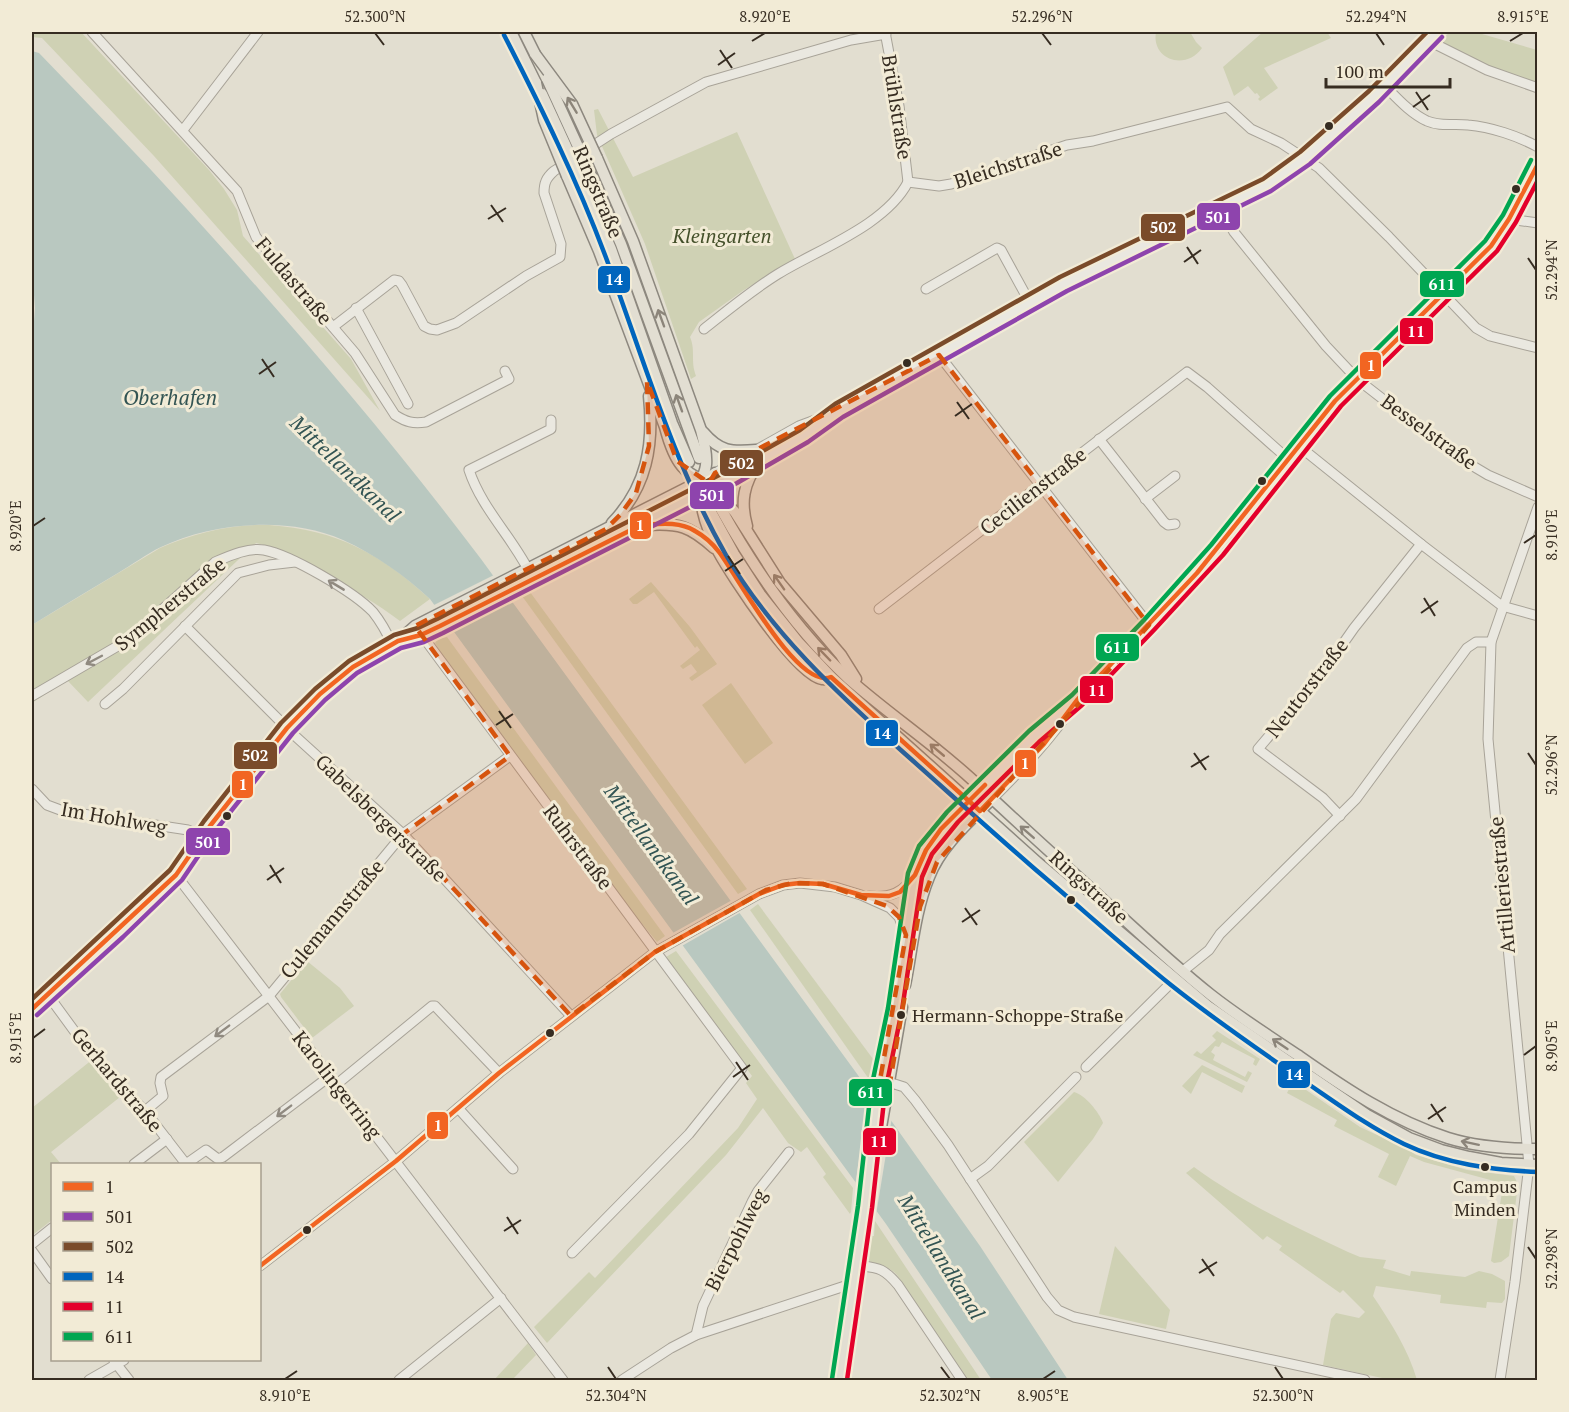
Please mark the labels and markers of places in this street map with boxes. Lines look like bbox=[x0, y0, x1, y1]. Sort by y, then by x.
unlabelled marker bbox=[1323, 120, 1335, 132]
unlabelled marker bbox=[1510, 183, 1522, 195]
unlabelled marker bbox=[901, 357, 913, 369]
unlabelled marker bbox=[1256, 475, 1268, 487]
unlabelled marker bbox=[1054, 718, 1066, 730]
unlabelled marker bbox=[221, 810, 233, 822]
unlabelled marker bbox=[1065, 894, 1077, 906]
place label: Hermann-Schoppe-Straße bbox=[912, 1003, 1123, 1027]
marker: Hermann-Schoppe-Straße bbox=[895, 1009, 907, 1021]
unlabelled marker bbox=[544, 1027, 556, 1039]
marker: Campus Minden bbox=[1479, 1161, 1491, 1173]
place label: Campus Minden bbox=[1453, 1174, 1517, 1221]
unlabelled marker bbox=[301, 1224, 313, 1236]

